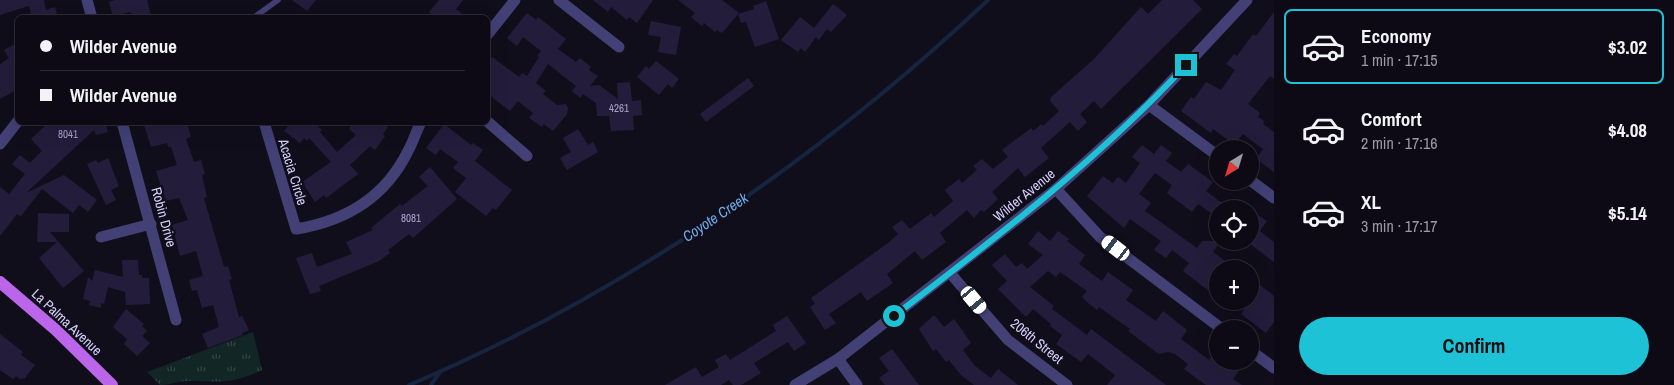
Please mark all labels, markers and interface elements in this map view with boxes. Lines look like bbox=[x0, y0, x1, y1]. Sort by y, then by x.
text: Economy bbox=[1361, 23, 1431, 49]
icon: car bbox=[1301, 24, 1346, 69]
text: Wilder Avenue bbox=[70, 33, 177, 59]
text: $3.02 bbox=[1608, 34, 1647, 60]
text: 1 min · 17:15 bbox=[1361, 49, 1438, 71]
route end bbox=[1175, 54, 1197, 76]
text: Wilder Avenue bbox=[70, 82, 177, 108]
house number: 4261 bbox=[609, 101, 629, 115]
text: Comfort bbox=[1361, 106, 1422, 132]
icon: car bbox=[1301, 107, 1346, 152]
text: $4.08 bbox=[1608, 117, 1647, 143]
house number: 8041 bbox=[58, 127, 78, 141]
text: 2 min · 17:16 bbox=[1361, 132, 1438, 154]
street label: Acacia Circle bbox=[274, 136, 312, 207]
north arrow bbox=[1209, 140, 1259, 190]
map controls bbox=[1209, 140, 1259, 370]
street label: Wilder Avenue bbox=[989, 165, 1059, 225]
street label: Robin Drive bbox=[147, 185, 181, 249]
water label: Coyote Creek bbox=[678, 187, 753, 247]
text: XL bbox=[1361, 189, 1381, 215]
icon: car bbox=[1301, 190, 1346, 235]
button: locate bbox=[1209, 200, 1259, 250]
text: $5.14 bbox=[1608, 200, 1647, 226]
house number: 8081 bbox=[401, 211, 421, 225]
text: 3 min · 17:17 bbox=[1361, 215, 1438, 237]
car bbox=[1099, 233, 1132, 263]
button: + bbox=[1209, 260, 1259, 310]
car bbox=[958, 284, 989, 316]
street label: La Palma Avenue bbox=[28, 285, 106, 359]
route start bbox=[883, 305, 905, 327]
street label: 206th Street bbox=[1007, 314, 1067, 368]
button: Confirm bbox=[1299, 317, 1649, 375]
button: − bbox=[1209, 320, 1259, 370]

